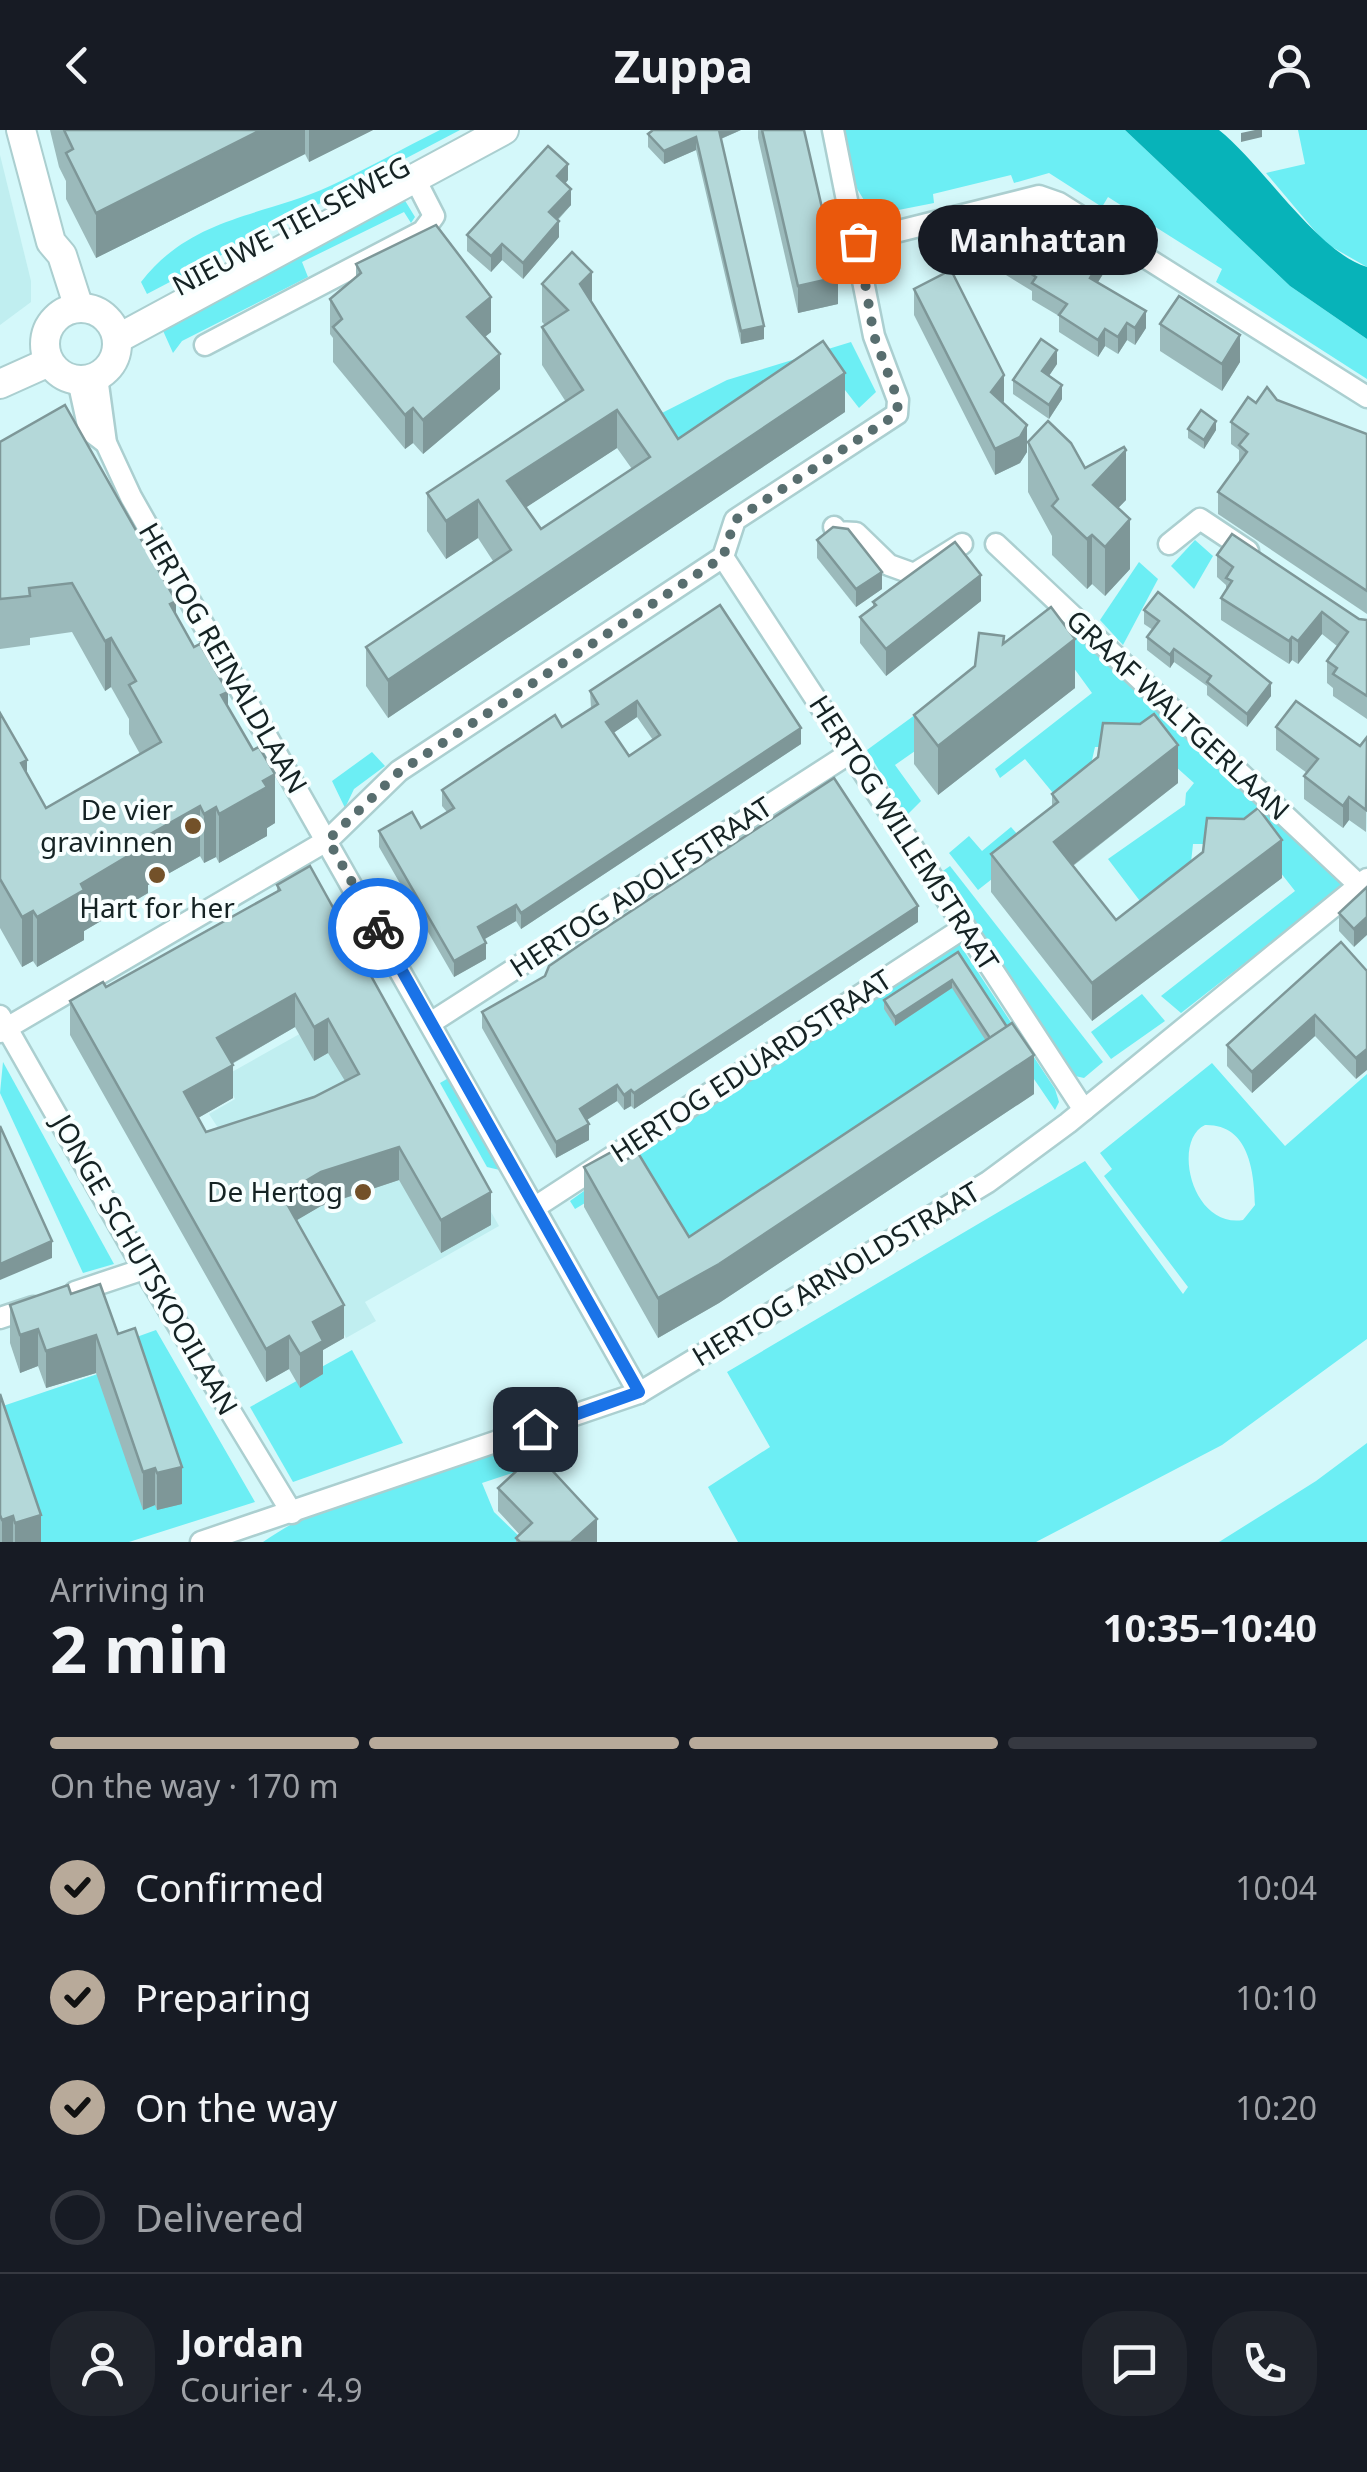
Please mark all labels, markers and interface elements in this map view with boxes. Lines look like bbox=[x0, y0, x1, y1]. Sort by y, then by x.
text: Zuppa bbox=[614, 35, 753, 96]
icon: back bbox=[50, 38, 105, 93]
icon: person bbox=[1262, 38, 1317, 93]
street label: NIEUWE TIELSEWEG bbox=[165, 146, 416, 304]
pin bbox=[816, 199, 901, 284]
callout: Manhattan bbox=[918, 206, 1158, 276]
icon: bag bbox=[831, 214, 886, 269]
text: Manhattan bbox=[949, 218, 1127, 261]
street label: HERTOG REINALDLAAN bbox=[131, 515, 317, 800]
street label: GRAAF WALTGERLAAN bbox=[1059, 601, 1299, 828]
street label: HERTOG WILLEMSTRAAT bbox=[801, 687, 1009, 978]
street label: HERTOG ADOLFSTRAAT bbox=[502, 787, 779, 985]
place label: De vier gravinnen bbox=[40, 790, 173, 860]
marker: De vier gravinnen bbox=[182, 815, 204, 837]
marker: Hart for her bbox=[146, 864, 168, 886]
courier bbox=[328, 878, 428, 978]
place label: Hart for her bbox=[79, 888, 235, 926]
icon: bike bbox=[351, 901, 406, 956]
street label: HERTOG EDUARDSTRAAT bbox=[603, 960, 899, 1170]
street label: JONGE SCHUTSKOOILAAN bbox=[43, 1105, 248, 1422]
place label: De Hertog bbox=[207, 1172, 343, 1210]
street label: HERTOG ARNOLDSTRAAT bbox=[684, 1172, 987, 1374]
marker: De Hertog bbox=[352, 1181, 374, 1203]
pin bbox=[493, 1387, 578, 1472]
icon: home bbox=[508, 1402, 563, 1457]
text: Arriving in bbox=[50, 1568, 205, 1611]
text: 10:35–10:40 bbox=[1103, 1601, 1317, 1653]
text: 2 min bbox=[50, 1604, 229, 1692]
text: On the way · 170 m bbox=[50, 1764, 339, 1807]
icon: check bbox=[50, 1860, 105, 1915]
text: Confirmed bbox=[135, 1861, 324, 1913]
text: 10:04 bbox=[1235, 1866, 1317, 1909]
icon: check bbox=[50, 1970, 105, 2025]
text: Preparing bbox=[135, 1971, 311, 2023]
text: 10:10 bbox=[1235, 1976, 1317, 2019]
icon: check bbox=[50, 2080, 105, 2135]
text: On the way bbox=[135, 2081, 337, 2133]
text: 10:20 bbox=[1235, 2086, 1317, 2129]
text: Delivered bbox=[135, 2191, 304, 2243]
button: person bbox=[50, 2311, 155, 2416]
button: chat bbox=[1082, 2311, 1187, 2416]
button: phone bbox=[1212, 2311, 1317, 2416]
text: Jordan bbox=[180, 2316, 304, 2368]
text: Courier · 4.9 bbox=[180, 2368, 363, 2411]

